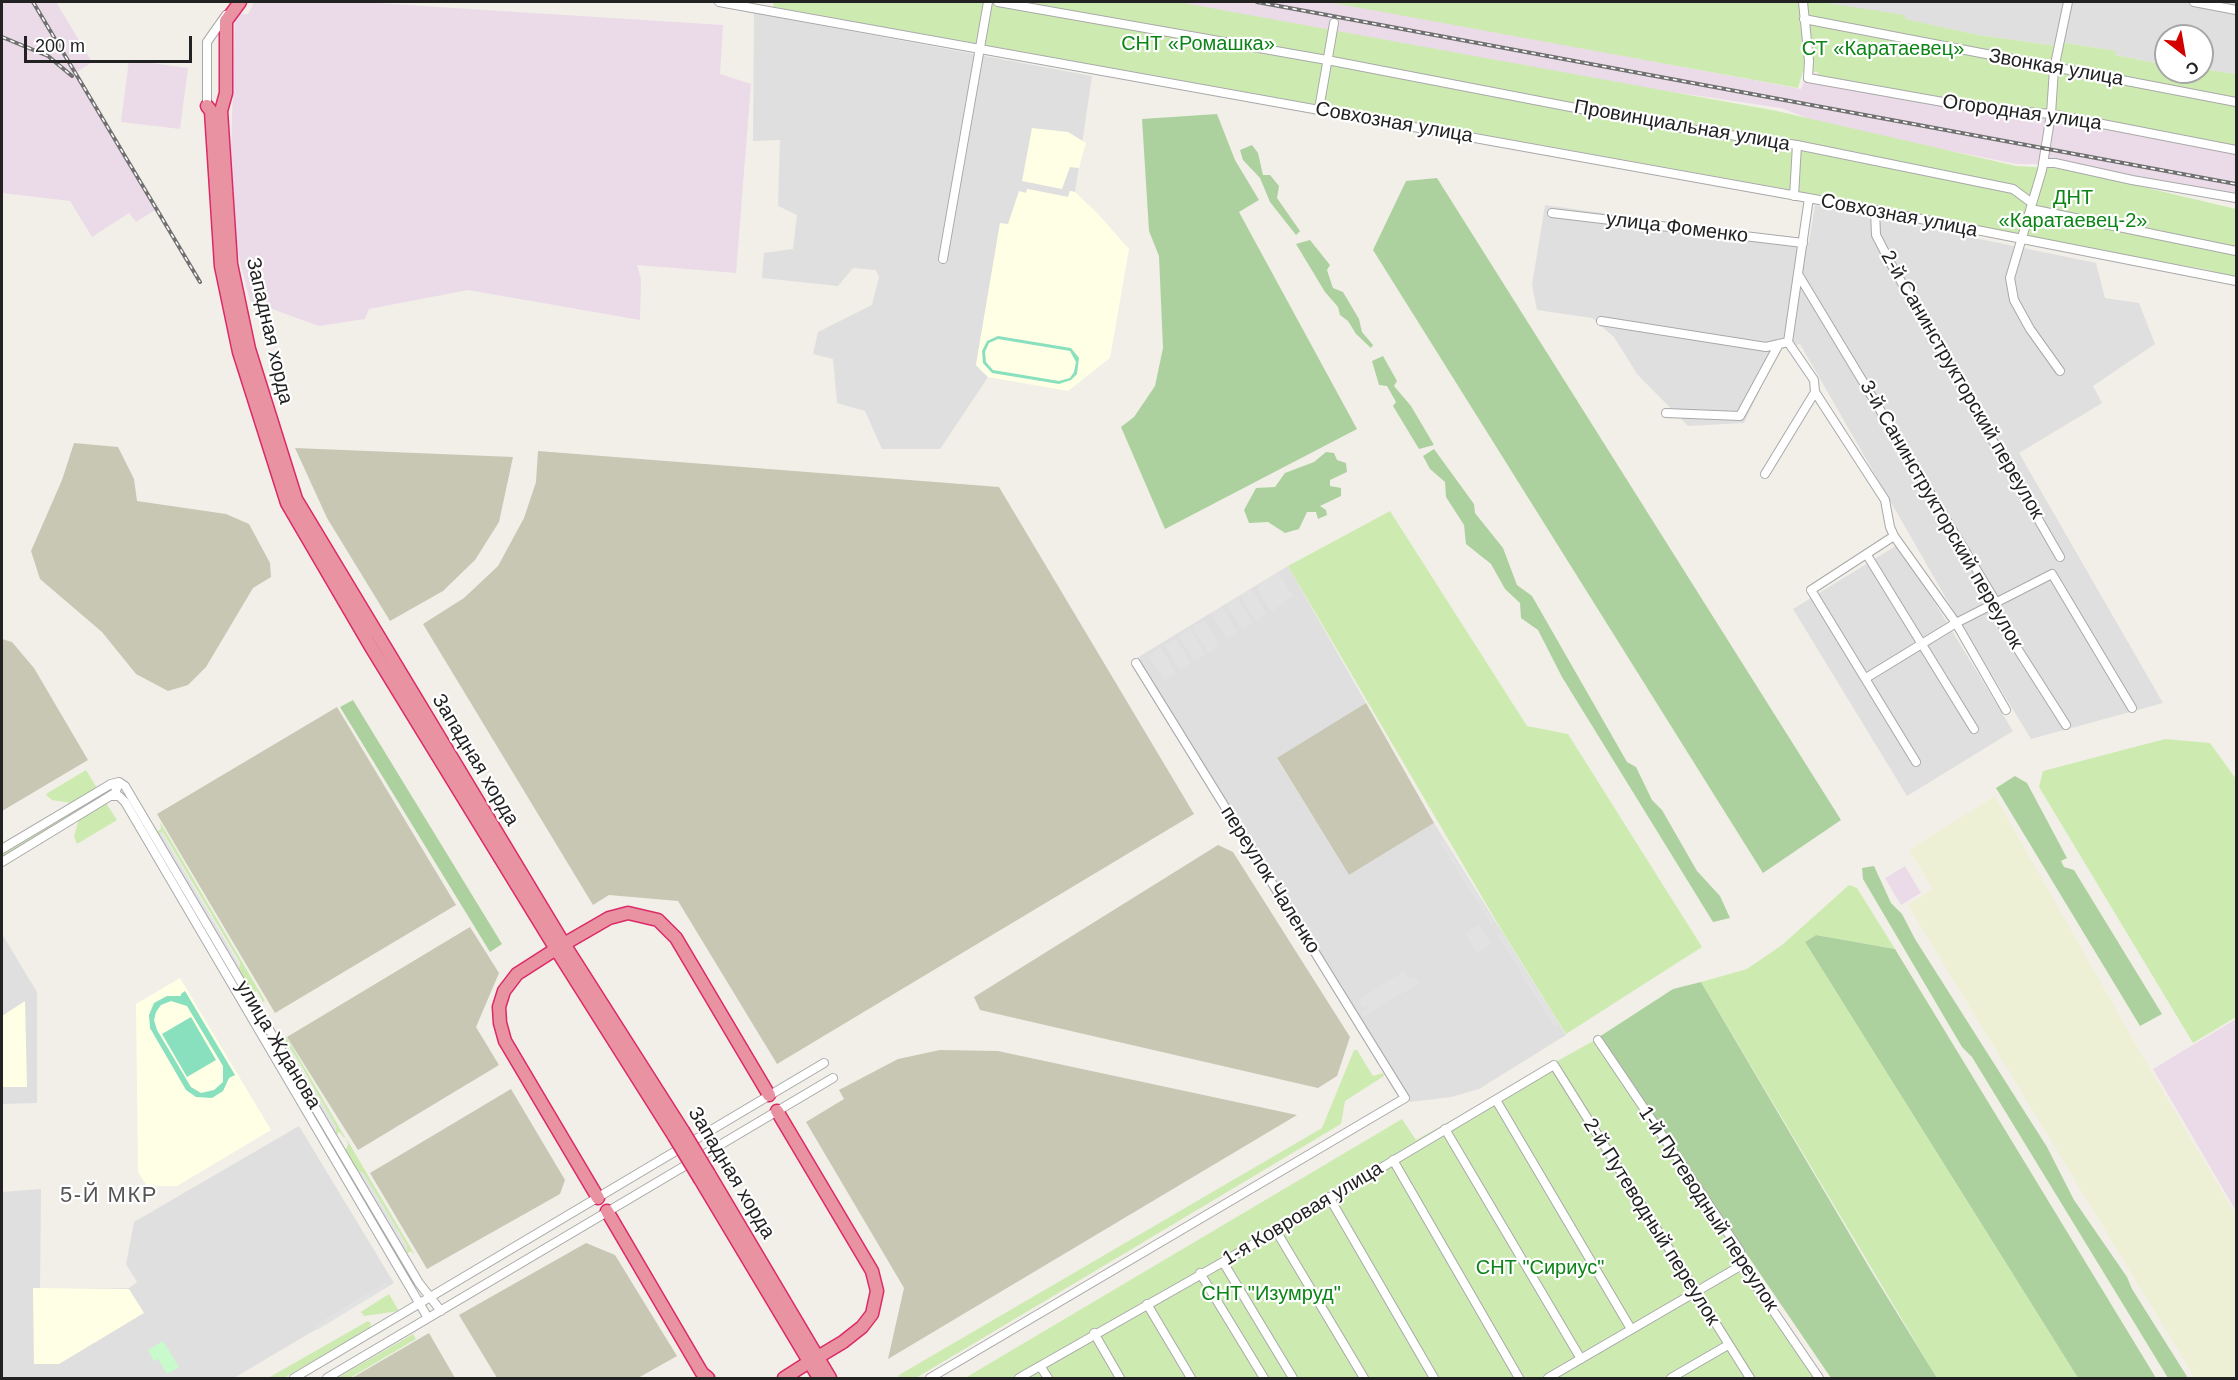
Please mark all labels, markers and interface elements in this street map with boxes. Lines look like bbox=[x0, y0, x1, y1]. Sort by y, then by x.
scale bar bbox=[27, 24, 195, 62]
north arrow bbox=[2154, 24, 2214, 84]
park label: СНТ «Ромашка» bbox=[1121, 32, 1275, 56]
text: 200 m bbox=[35, 36, 85, 56]
park label: СТ «Каратаевец» bbox=[1802, 37, 1964, 61]
street label: Звонкая улица bbox=[1987, 44, 2125, 92]
text: С bbox=[2183, 58, 2202, 78]
street label: Огородная улица bbox=[1941, 90, 2103, 136]
street label: Провинциальная улица bbox=[1572, 95, 1792, 157]
street label: Совхозная улица bbox=[1313, 97, 1475, 149]
park label: ДНТ «Каратаевец-2» bbox=[1999, 186, 2147, 233]
street label: Совхозная улица bbox=[1818, 189, 1980, 243]
street label: улица Фоменко bbox=[1605, 207, 1749, 249]
street label: 2-й Санинструкторский переулок bbox=[1875, 247, 2049, 523]
street label: Западная хорда bbox=[240, 255, 298, 407]
street label: 3-й Санинструкторский переулок bbox=[1854, 377, 2028, 653]
street label: Западная хорда bbox=[426, 690, 524, 830]
street label: переулок Чаленко bbox=[1215, 802, 1325, 958]
street label: улица Жданова bbox=[230, 976, 326, 1114]
street label: 1-й Путеводный переулок bbox=[1633, 1102, 1783, 1316]
street label: Западная хорда bbox=[682, 1103, 780, 1243]
street label: 2-й Путеводный переулок bbox=[1577, 1114, 1725, 1330]
street label: 1-я Ковровая улица bbox=[1219, 1157, 1387, 1271]
district label: 5-Й МКР bbox=[60, 1183, 158, 1209]
park label: СНТ "Сириус" bbox=[1476, 1256, 1604, 1280]
park label: СНТ "Изумруд" bbox=[1201, 1282, 1341, 1306]

